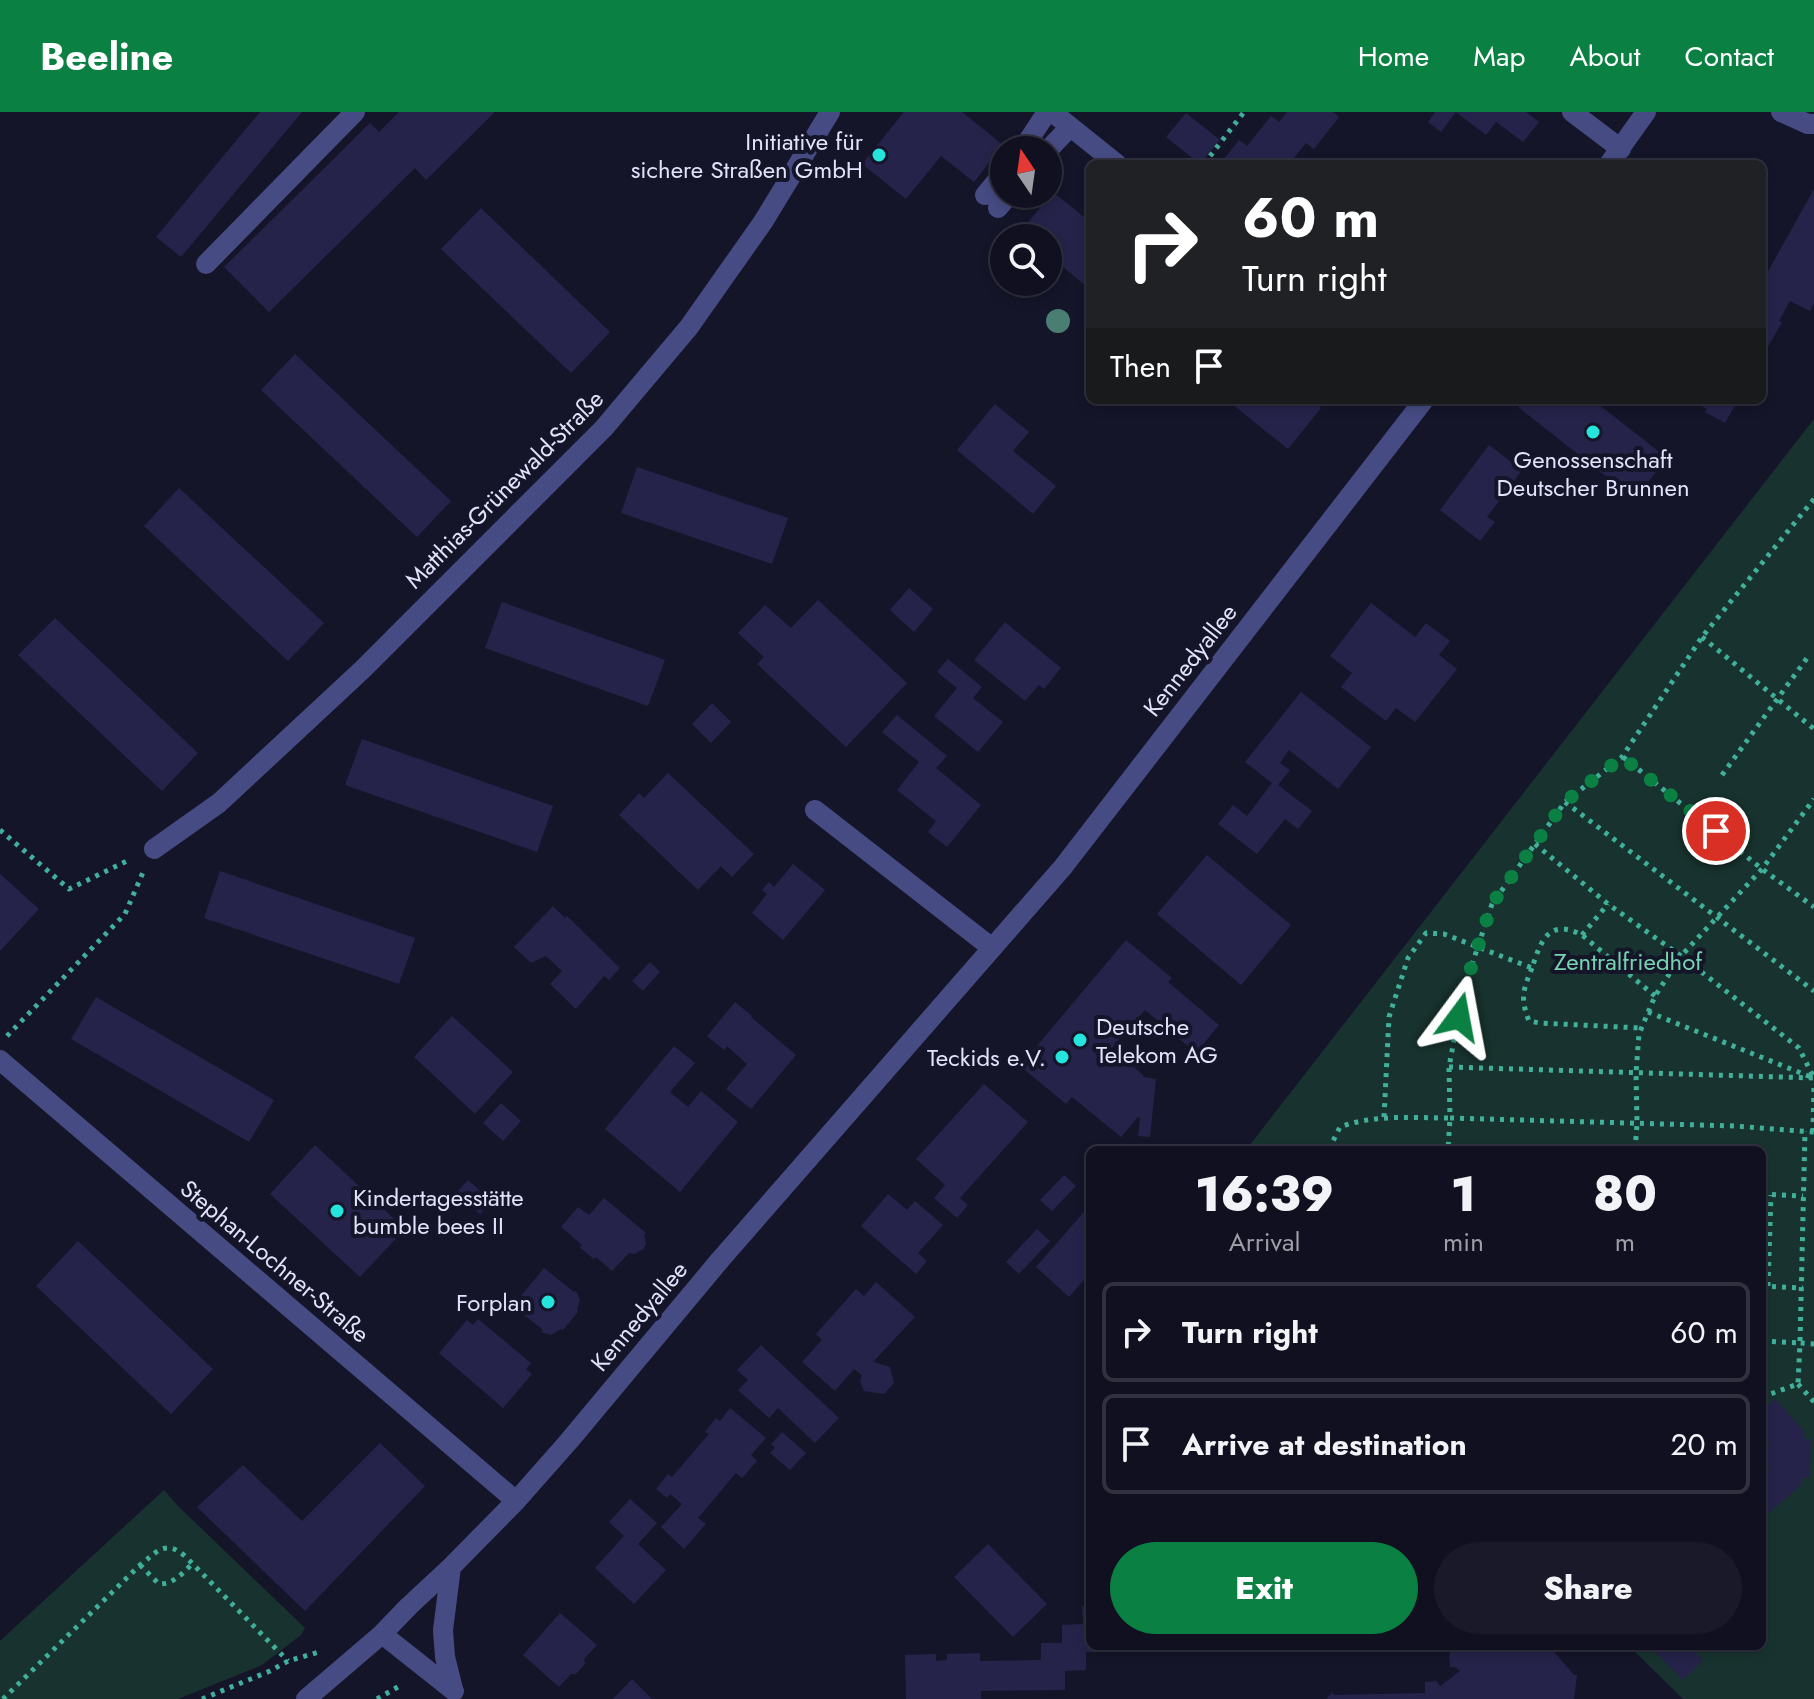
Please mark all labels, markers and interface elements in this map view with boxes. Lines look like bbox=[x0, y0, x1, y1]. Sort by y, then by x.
text: Beeline bbox=[40, 29, 173, 84]
text: Home bbox=[1358, 36, 1429, 77]
text: Map bbox=[1473, 36, 1525, 77]
text: About bbox=[1569, 36, 1641, 77]
text: Contact bbox=[1685, 36, 1774, 77]
place label: Initiative für sichere Straßen GmbH bbox=[631, 124, 864, 187]
north arrow bbox=[990, 136, 1062, 208]
map controls bbox=[990, 136, 1062, 296]
marker: Initiative für sichere Straßen GmbH bbox=[870, 146, 888, 164]
text: 60 m bbox=[1242, 177, 1379, 258]
icon: right bbox=[1110, 192, 1214, 296]
button: search bbox=[990, 224, 1062, 296]
text: Turn right bbox=[1242, 252, 1387, 304]
icon: arrive bbox=[1187, 344, 1231, 388]
text: Then bbox=[1110, 345, 1171, 388]
street label: Matthias-Grünewald-Straße bbox=[397, 382, 611, 596]
marker: Genossenschaft Deutscher Brunnen bbox=[1584, 423, 1602, 441]
place label: Genossenschaft Deutscher Brunnen bbox=[1497, 442, 1689, 505]
street label: Kennedyallee bbox=[1135, 596, 1245, 724]
pin bbox=[1682, 797, 1750, 865]
icon: arrive bbox=[1694, 809, 1738, 853]
park label: Zentralfriedhof bbox=[1554, 944, 1703, 979]
position arrow bbox=[1417, 975, 1501, 1059]
place label: Deutsche Telekom AG bbox=[1096, 1009, 1218, 1072]
marker: Deutsche Telekom AG bbox=[1071, 1031, 1089, 1049]
place label: Teckids e.V. bbox=[927, 1040, 1046, 1075]
marker: Teckids e.V. bbox=[1053, 1048, 1071, 1066]
text: 16:39 bbox=[1195, 1160, 1334, 1229]
text: 1 bbox=[1451, 1160, 1476, 1229]
text: 80 bbox=[1593, 1160, 1657, 1229]
street label: Stephan-Lochner-Straße bbox=[173, 1171, 377, 1351]
place label: Kindertagesstätte bumble bees II bbox=[353, 1180, 524, 1243]
marker: Kindertagesstätte bumble bees II bbox=[328, 1202, 346, 1220]
text: Arrival bbox=[1229, 1223, 1300, 1261]
text: min bbox=[1443, 1223, 1484, 1261]
text: m bbox=[1615, 1223, 1635, 1261]
street label: Kennedyallee bbox=[582, 1253, 696, 1379]
place label: Forplan bbox=[456, 1285, 532, 1320]
marker: Forplan bbox=[539, 1293, 557, 1311]
icon: right bbox=[1114, 1310, 1158, 1354]
text: Turn right bbox=[1182, 1311, 1318, 1354]
text: 60 m bbox=[1670, 1311, 1738, 1354]
icon: arrive bbox=[1114, 1422, 1158, 1466]
text: Arrive at destination bbox=[1182, 1423, 1467, 1466]
text: 20 m bbox=[1671, 1423, 1738, 1466]
button: Exit bbox=[1110, 1542, 1418, 1634]
button: Share bbox=[1434, 1542, 1742, 1634]

